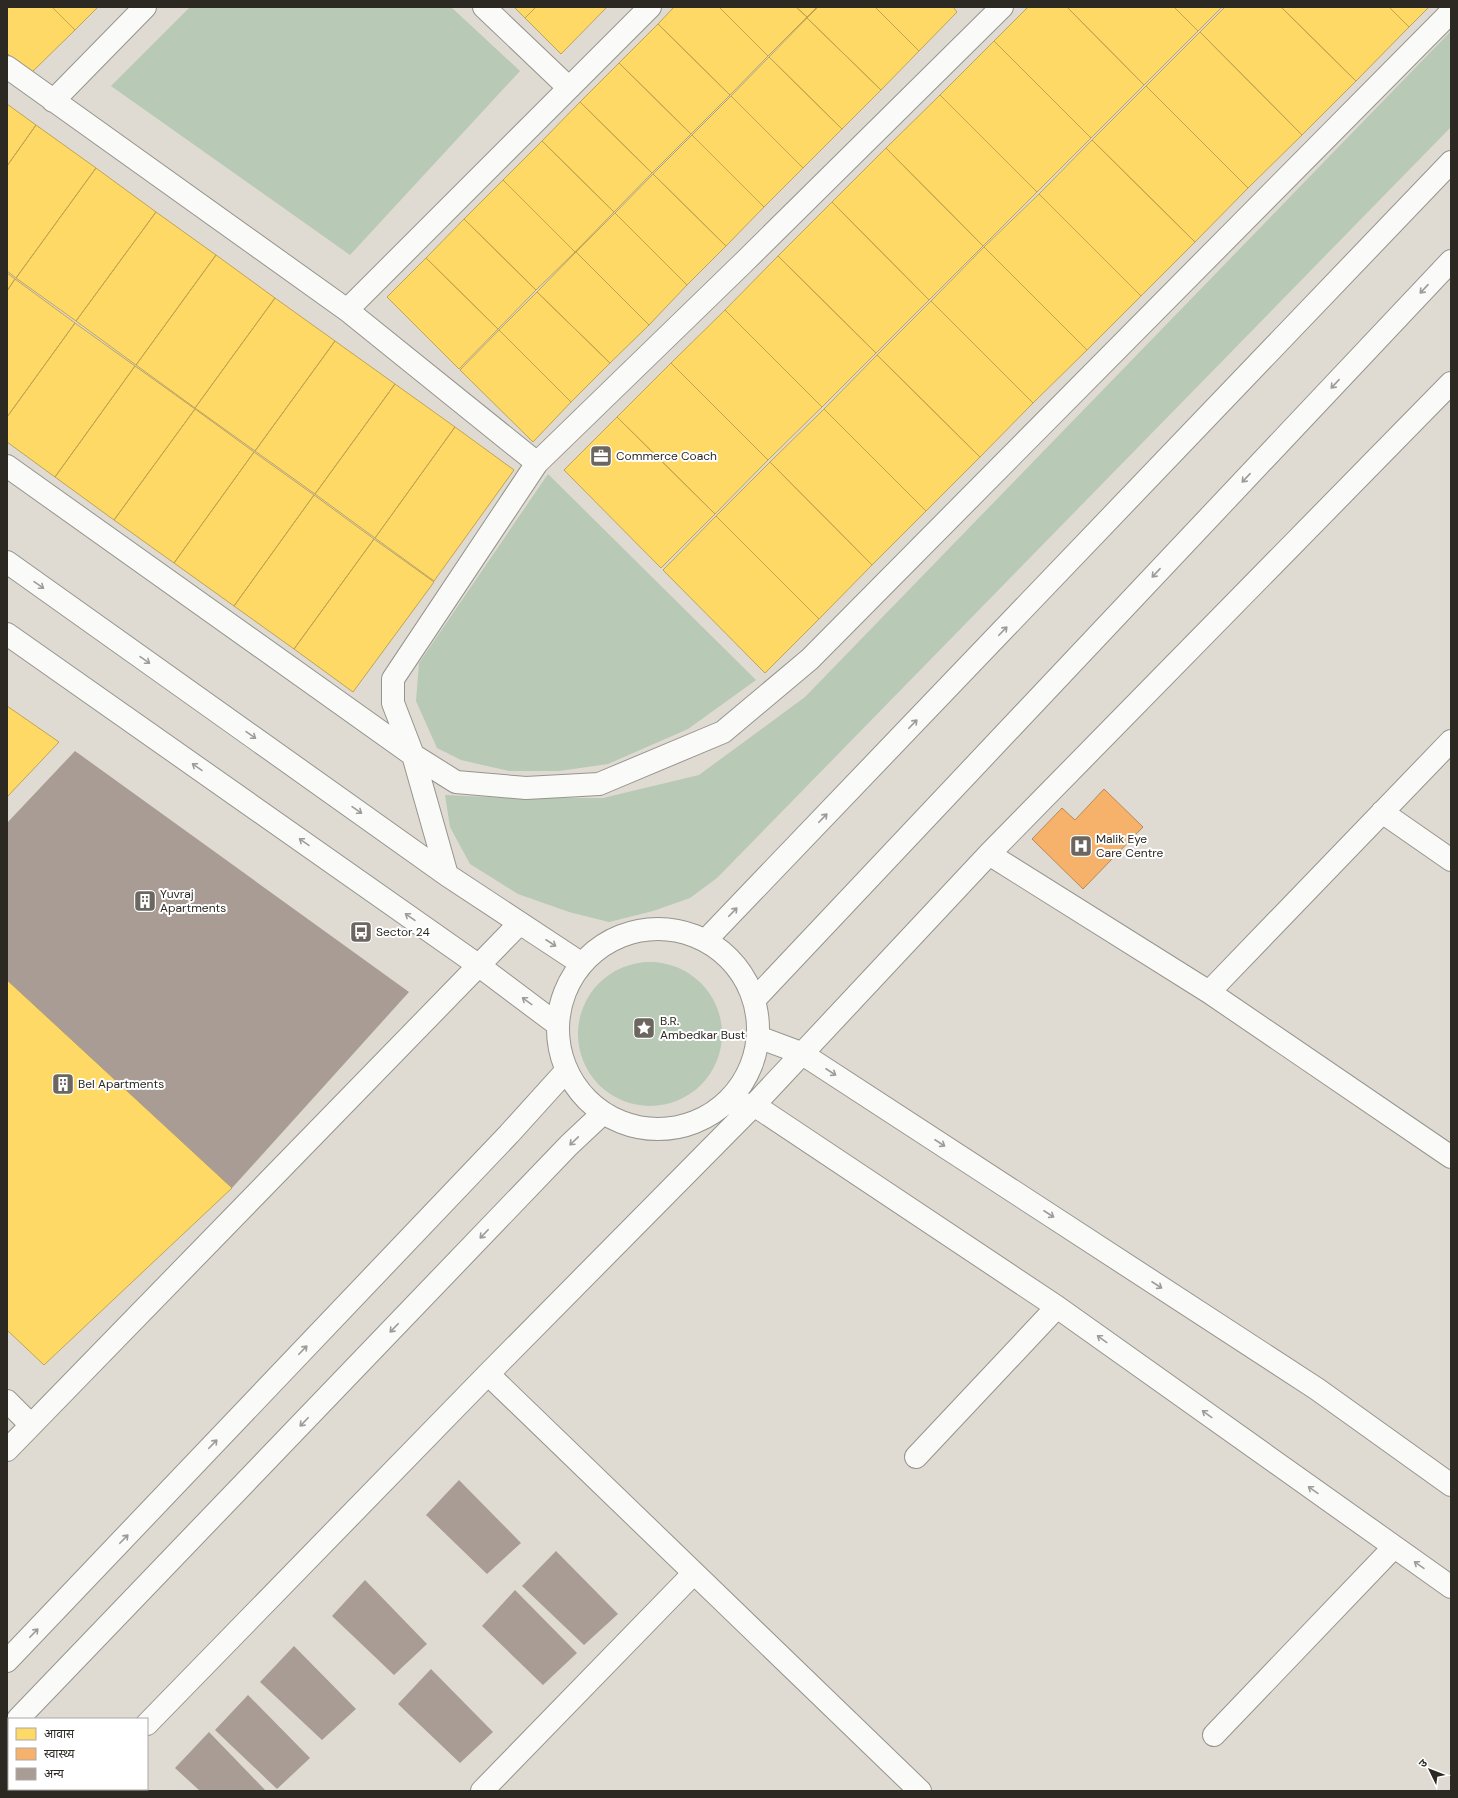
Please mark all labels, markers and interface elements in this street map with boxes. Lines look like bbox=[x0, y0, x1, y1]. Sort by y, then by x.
one-way arrow bbox=[1419, 284, 1429, 294]
one-way arrow bbox=[1330, 379, 1340, 389]
office icon: Commerce Coach bbox=[588, 443, 614, 469]
place label: Commerce Coach bbox=[616, 448, 717, 464]
one-way arrow bbox=[1241, 473, 1251, 483]
one-way arrow bbox=[1152, 568, 1161, 578]
one-way arrow bbox=[33, 581, 44, 589]
one-way arrow bbox=[998, 625, 1007, 636]
one-way arrow bbox=[139, 656, 150, 664]
one-way arrow bbox=[908, 720, 917, 730]
one-way arrow bbox=[245, 731, 256, 739]
one-way arrow bbox=[192, 763, 203, 772]
one-way arrow bbox=[351, 806, 362, 815]
one-way arrow bbox=[818, 813, 828, 823]
place label: Malik Eye Care Centre bbox=[1096, 831, 1164, 861]
hospital icon: Malik Eye Care Centre bbox=[1068, 833, 1094, 859]
one-way arrow bbox=[298, 838, 309, 846]
place label: Yuvraj Apartments bbox=[160, 886, 226, 916]
building icon: Yuvraj Apartments bbox=[132, 888, 158, 914]
one-way arrow bbox=[728, 907, 738, 917]
one-way arrow bbox=[405, 913, 416, 921]
bus stop icon: Sector 24 bbox=[348, 919, 374, 945]
place label: Sector 24 bbox=[376, 924, 430, 940]
one-way arrow bbox=[545, 939, 556, 947]
one-way arrow bbox=[521, 997, 532, 1005]
place label: B.R. Ambedkar Bust bbox=[660, 1013, 746, 1043]
place icon: B.R. Ambedkar Bust bbox=[631, 1015, 657, 1041]
one-way arrow bbox=[825, 1068, 836, 1076]
building icon: Bel Apartments bbox=[50, 1071, 76, 1097]
place label: Bel Apartments bbox=[78, 1076, 164, 1092]
one-way arrow bbox=[569, 1136, 579, 1146]
one-way arrow bbox=[934, 1139, 945, 1147]
one-way arrow bbox=[1043, 1210, 1054, 1218]
one-way arrow bbox=[479, 1229, 489, 1239]
one-way arrow bbox=[1152, 1281, 1163, 1289]
one-way arrow bbox=[389, 1323, 398, 1333]
one-way arrow bbox=[1096, 1335, 1107, 1343]
one-way arrow bbox=[298, 1345, 308, 1355]
one-way arrow bbox=[1202, 1410, 1213, 1418]
one-way arrow bbox=[299, 1417, 308, 1427]
one-way arrow bbox=[208, 1440, 217, 1450]
one-way arrow bbox=[1308, 1486, 1319, 1494]
one-way arrow bbox=[119, 1534, 128, 1544]
one-way arrow bbox=[1414, 1561, 1425, 1569]
one-way arrow bbox=[29, 1628, 39, 1638]
legend bbox=[8, 1718, 148, 1790]
text: आवास bbox=[44, 1726, 75, 1742]
text: स्वास्थ्य bbox=[44, 1746, 76, 1762]
north arrow bbox=[1410, 1750, 1450, 1790]
text: उ bbox=[1415, 1756, 1430, 1770]
text: अन्य bbox=[44, 1766, 65, 1782]

